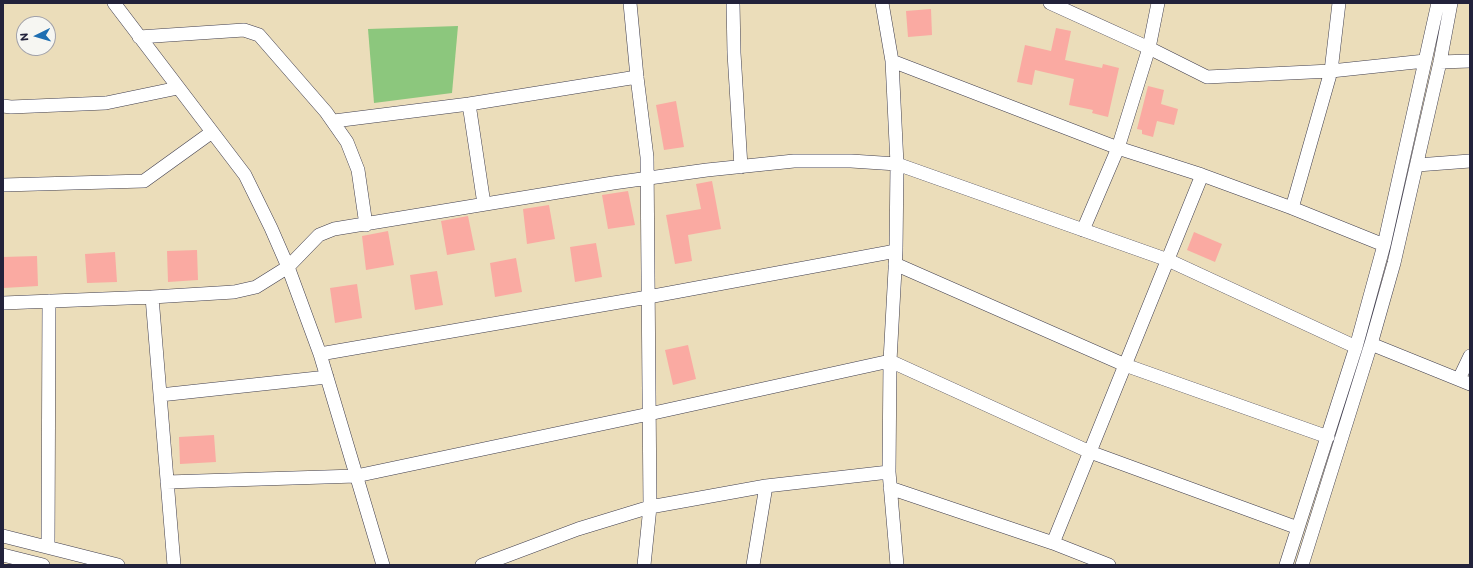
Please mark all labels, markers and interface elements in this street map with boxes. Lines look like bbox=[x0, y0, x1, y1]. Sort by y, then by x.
north arrow bbox=[16, 16, 56, 56]
text: N bbox=[18, 32, 31, 42]

